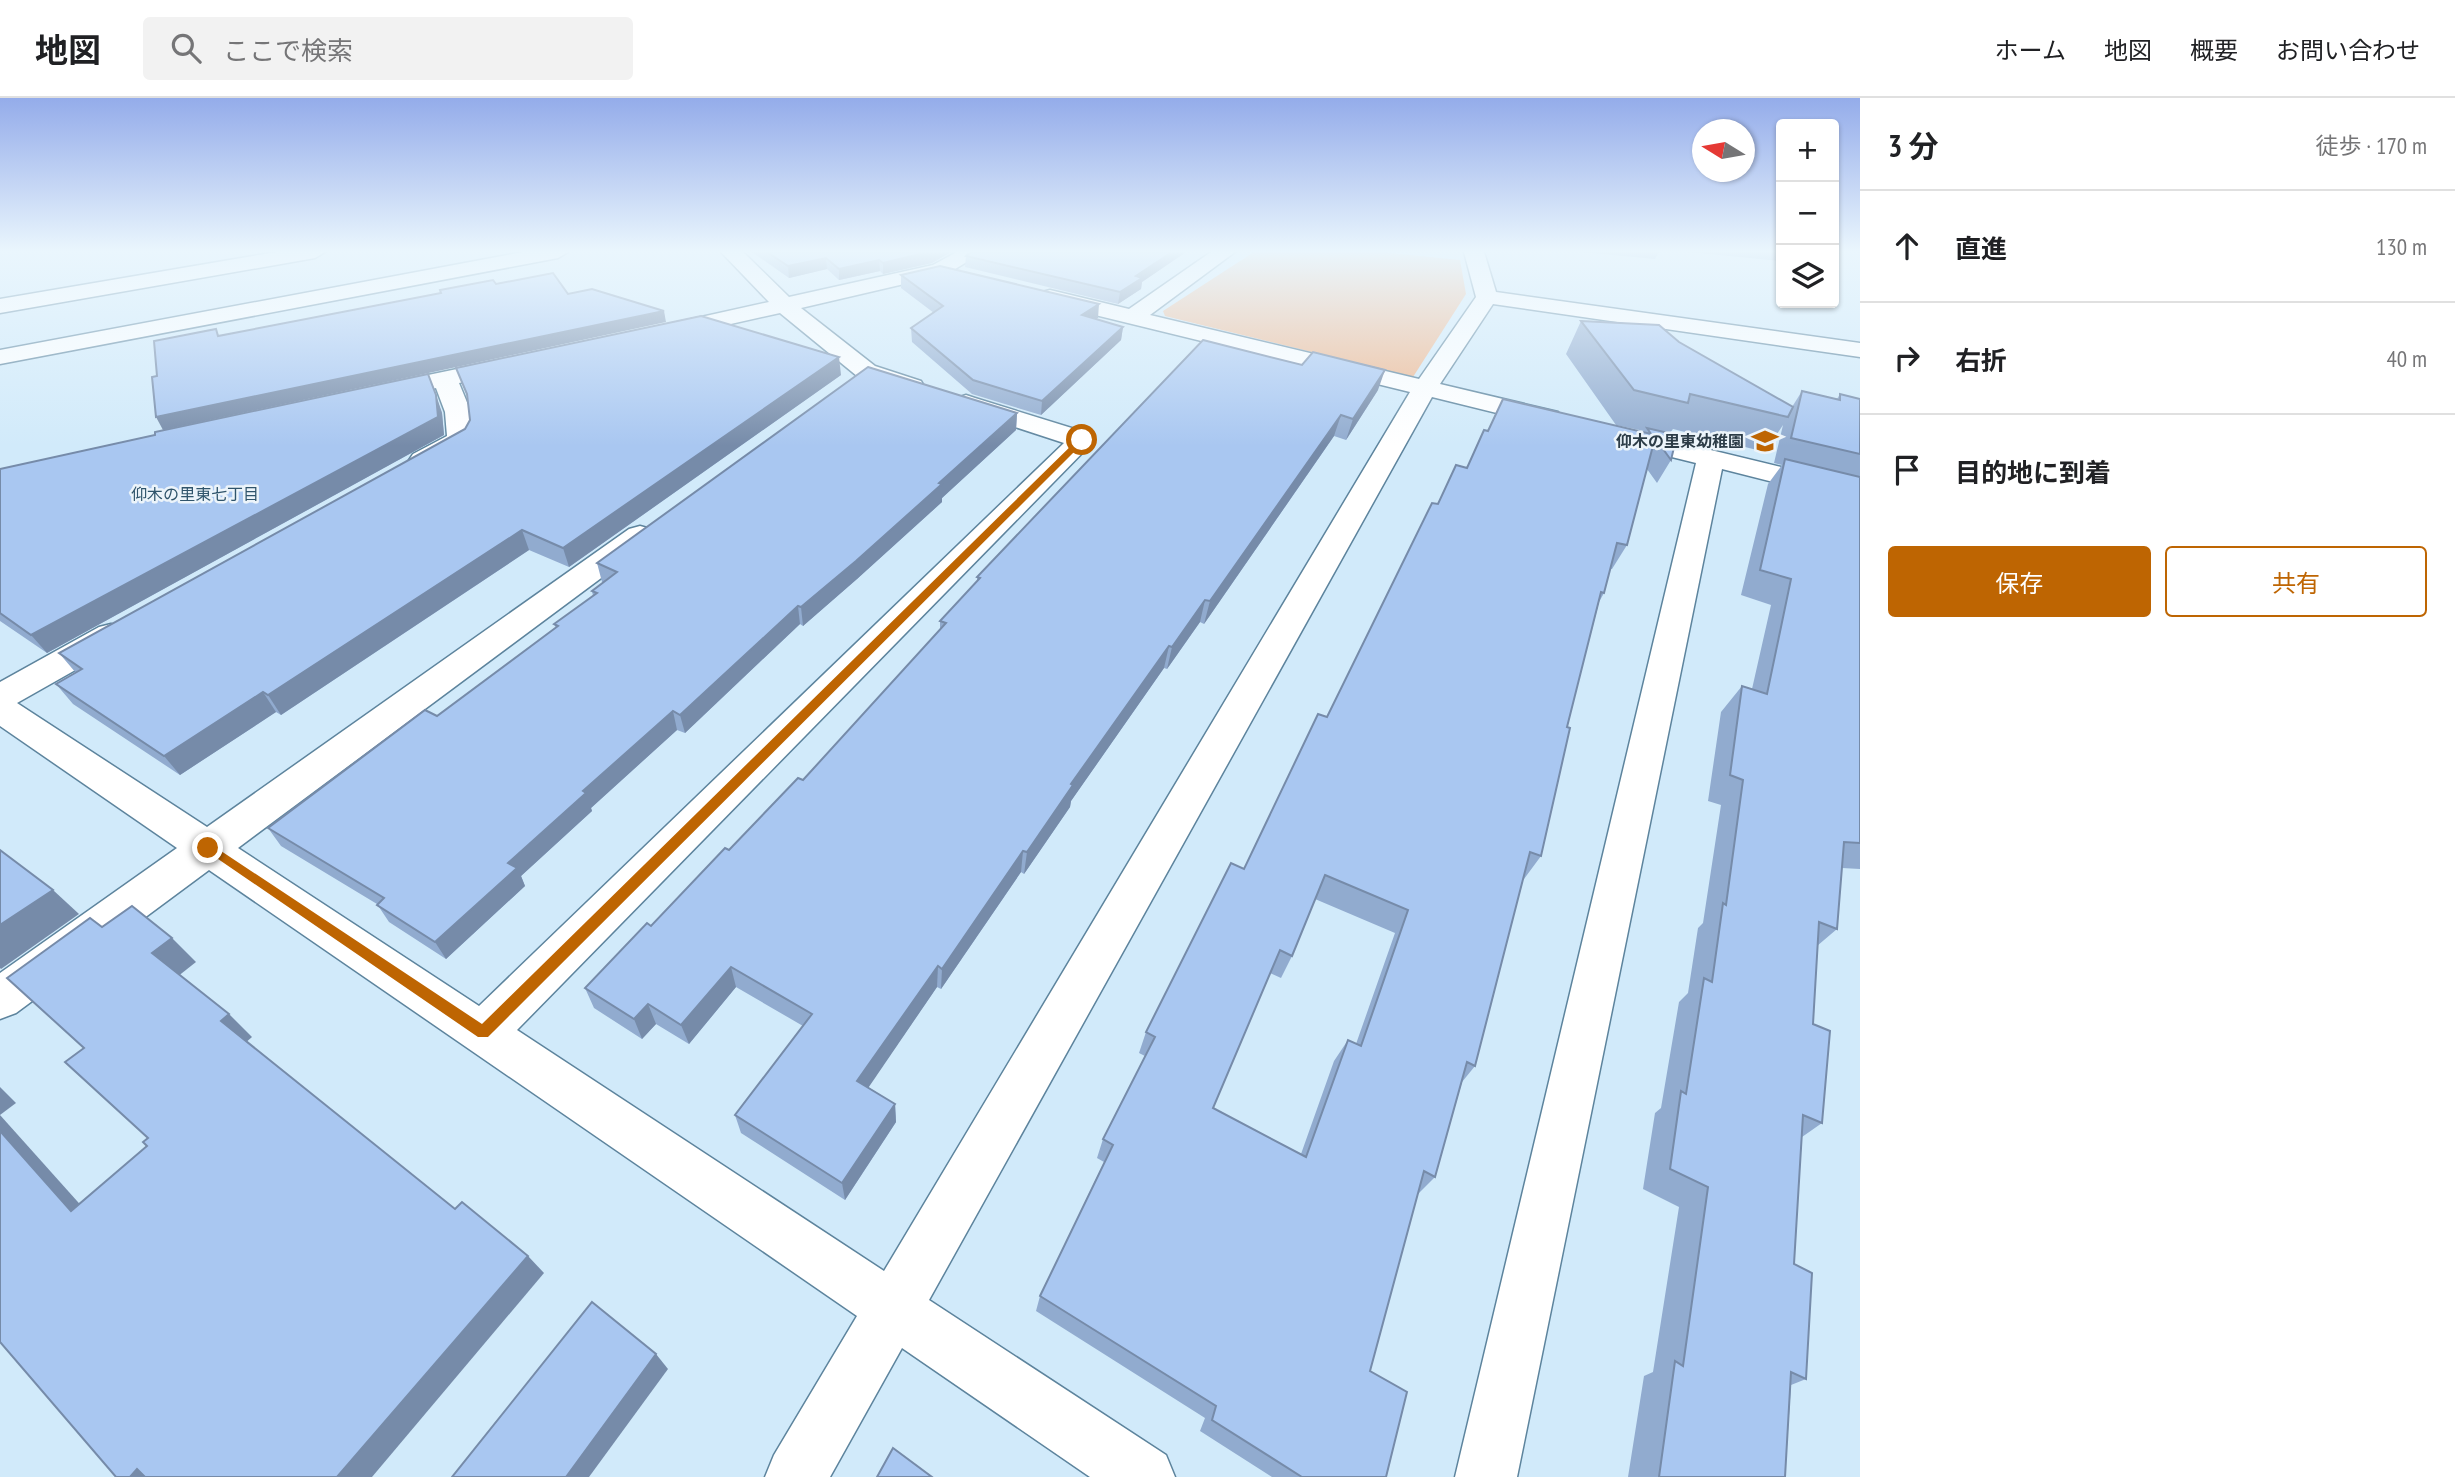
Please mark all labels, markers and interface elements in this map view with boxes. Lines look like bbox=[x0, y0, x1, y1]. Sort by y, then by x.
search box bbox=[143, 17, 633, 80]
text: 地図 bbox=[35, 28, 101, 71]
icon: search bbox=[167, 29, 205, 67]
text: ここで検索 bbox=[223, 34, 353, 67]
text: ホーム bbox=[1995, 35, 2066, 66]
text: 地図 bbox=[2104, 35, 2152, 66]
text: 概要 bbox=[2190, 35, 2238, 66]
text: お問い合わせ bbox=[2276, 35, 2420, 66]
north arrow bbox=[1692, 119, 1755, 182]
map controls bbox=[1776, 119, 1839, 308]
button: + bbox=[1776, 119, 1839, 182]
text: 3 分 bbox=[1888, 126, 1939, 165]
text: 徒歩 · 170 m bbox=[2315, 131, 2427, 160]
button: − bbox=[1776, 182, 1839, 245]
icon: ahead bbox=[1888, 227, 1926, 265]
text: 直進 bbox=[1955, 232, 2007, 265]
text: 130 m bbox=[2376, 232, 2427, 261]
button: layers bbox=[1776, 245, 1839, 308]
icon: right bbox=[1888, 339, 1926, 377]
text: 右折 bbox=[1955, 344, 2007, 377]
text: 40 m bbox=[2386, 344, 2427, 373]
route start bbox=[1066, 424, 1097, 455]
school or university icon: 仰木の里東幼稚園 bbox=[1750, 426, 1780, 456]
place label: 仰木の里東幼稚園 bbox=[1616, 431, 1744, 451]
icon: arrive bbox=[1888, 451, 1926, 489]
text: 目的地に到着 bbox=[1955, 456, 2111, 489]
district label: 仰木の里東七丁目 bbox=[131, 484, 259, 504]
button: 保存 bbox=[1888, 546, 2151, 617]
button: 共有 bbox=[2165, 546, 2427, 617]
route end bbox=[192, 832, 223, 863]

